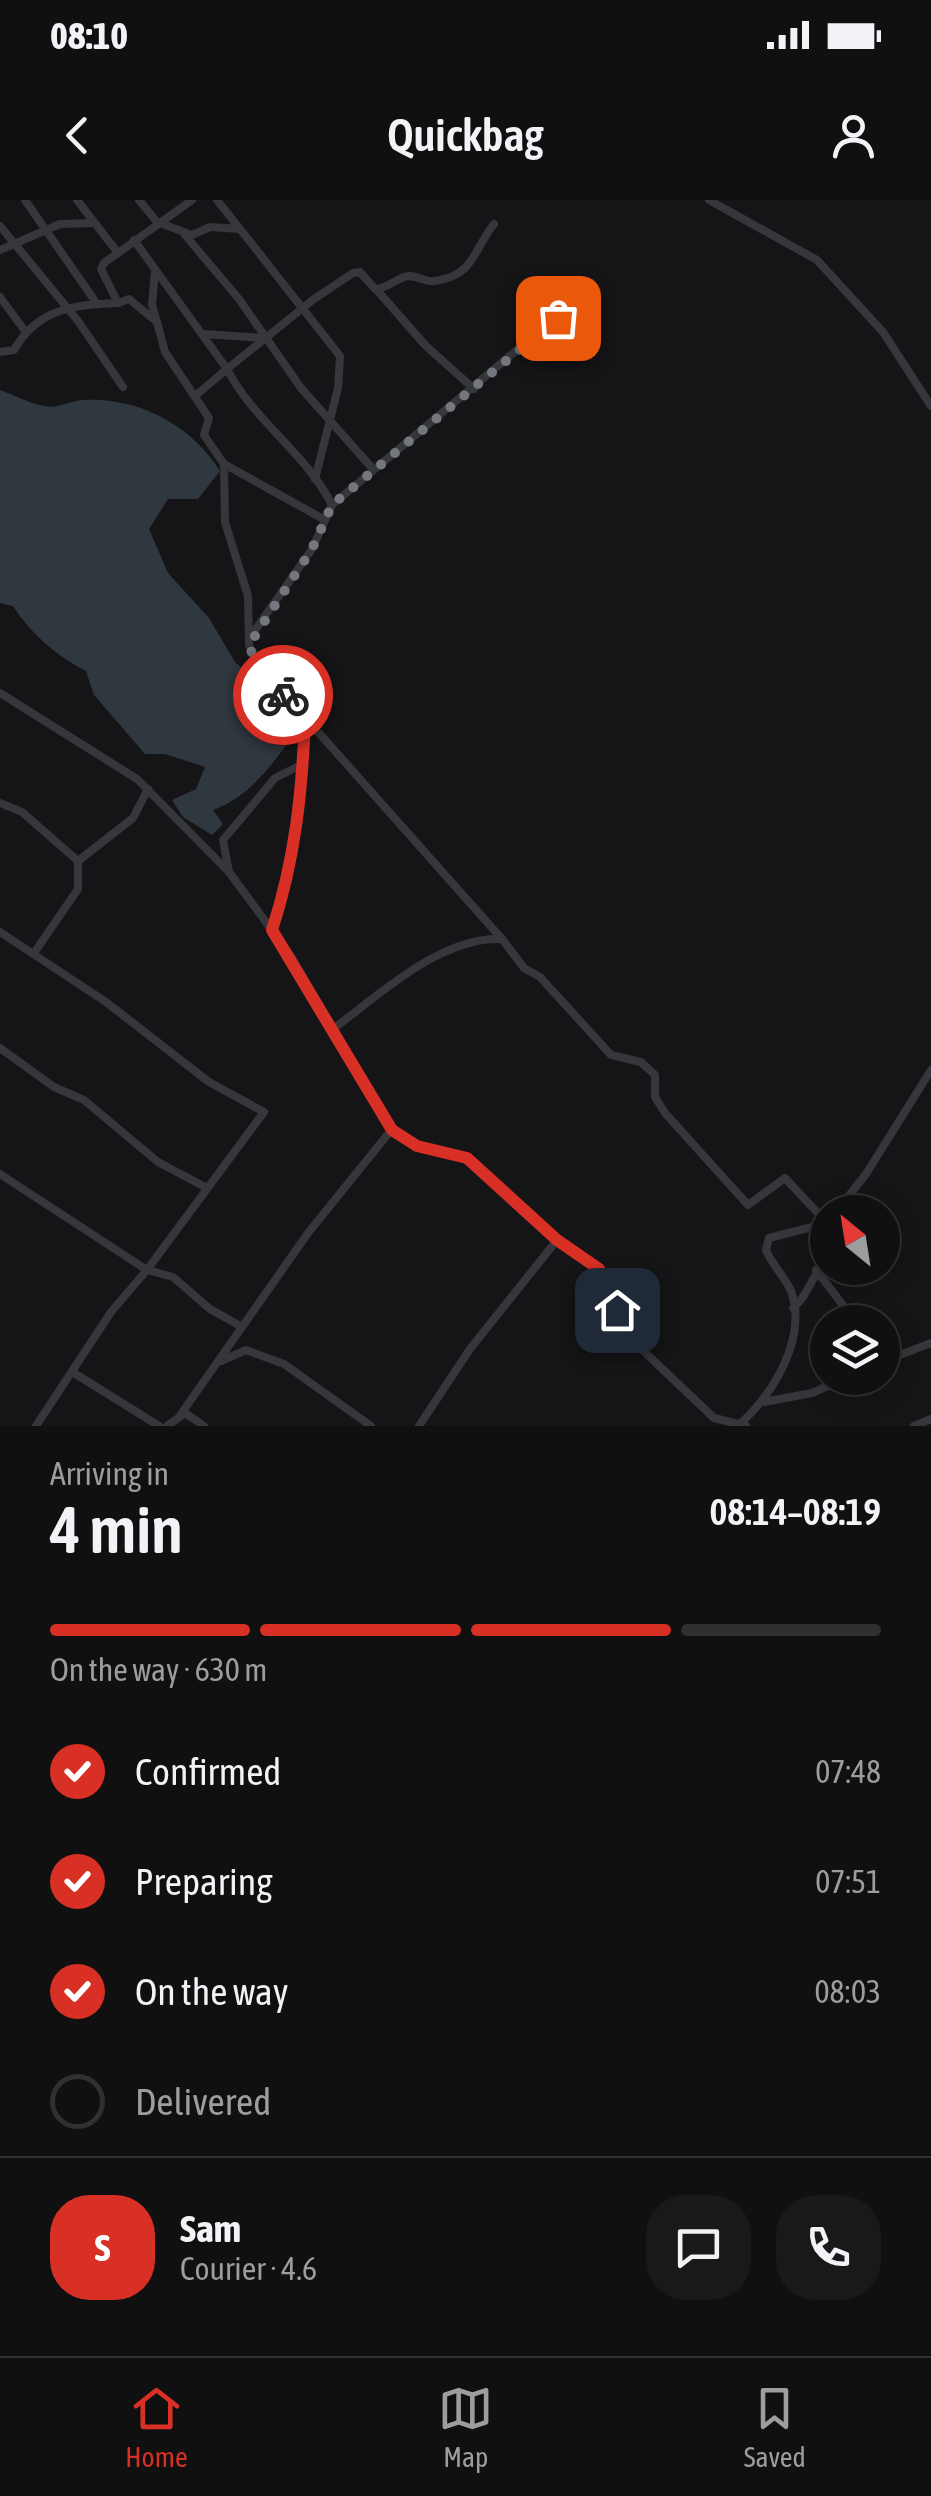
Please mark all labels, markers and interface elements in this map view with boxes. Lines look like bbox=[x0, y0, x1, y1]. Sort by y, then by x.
text: 08:10 bbox=[50, 14, 128, 57]
icon: back bbox=[50, 108, 105, 163]
icon: person bbox=[826, 108, 881, 163]
text: Quickbag bbox=[387, 109, 544, 161]
pin bbox=[516, 276, 601, 361]
icon: bag bbox=[531, 291, 586, 346]
courier bbox=[233, 645, 333, 745]
icon: bike bbox=[256, 668, 311, 723]
north arrow bbox=[810, 1195, 900, 1285]
map controls bbox=[810, 1195, 900, 1395]
pin bbox=[575, 1268, 660, 1353]
icon: home bbox=[590, 1283, 645, 1338]
button: layers bbox=[810, 1305, 900, 1395]
text: Arriving in bbox=[50, 1455, 169, 1492]
text: 08:14–08:19 bbox=[709, 1490, 881, 1533]
text: 4 min bbox=[50, 1492, 183, 1567]
text: On the way · 630 m bbox=[50, 1651, 267, 1688]
icon: check bbox=[50, 1744, 105, 1799]
text: Confirmed bbox=[135, 1750, 281, 1793]
text: 07:48 bbox=[815, 1753, 881, 1790]
icon: check bbox=[50, 1854, 105, 1909]
text: Preparing bbox=[135, 1860, 273, 1903]
text: 07:51 bbox=[815, 1863, 881, 1900]
icon: check bbox=[50, 1964, 105, 2019]
text: On the way bbox=[135, 1970, 288, 2013]
text: 08:03 bbox=[815, 1973, 881, 2010]
text: Delivered bbox=[135, 2080, 271, 2123]
button: chat bbox=[646, 2195, 751, 2300]
button: phone bbox=[776, 2195, 881, 2300]
text: Sam bbox=[180, 2207, 241, 2250]
text: S bbox=[95, 2226, 110, 2269]
text: Courier · 4.6 bbox=[180, 2250, 317, 2287]
tab: Home bbox=[125, 2381, 188, 2473]
tab: Map bbox=[438, 2381, 493, 2473]
tab: Saved bbox=[744, 2381, 806, 2473]

